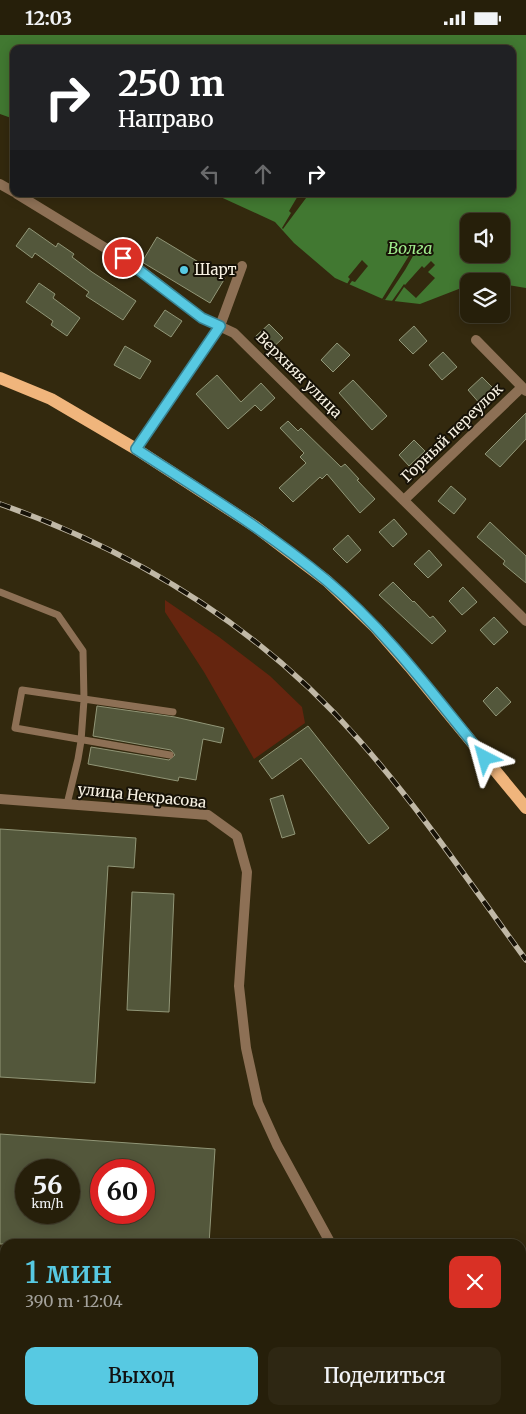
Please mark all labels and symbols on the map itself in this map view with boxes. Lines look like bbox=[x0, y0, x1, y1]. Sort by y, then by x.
pin bbox=[102, 237, 144, 279]
water label: Волга bbox=[388, 238, 432, 258]
place label: Шарт bbox=[194, 260, 237, 279]
marker: Шарт bbox=[178, 264, 190, 276]
street label: Верхняя улица bbox=[252, 328, 346, 422]
street label: Горный переулок bbox=[397, 379, 507, 486]
position arrow bbox=[458, 731, 510, 783]
street label: улица Некрасова bbox=[77, 779, 207, 812]
speed limit sign: 60 bbox=[90, 1159, 155, 1224]

